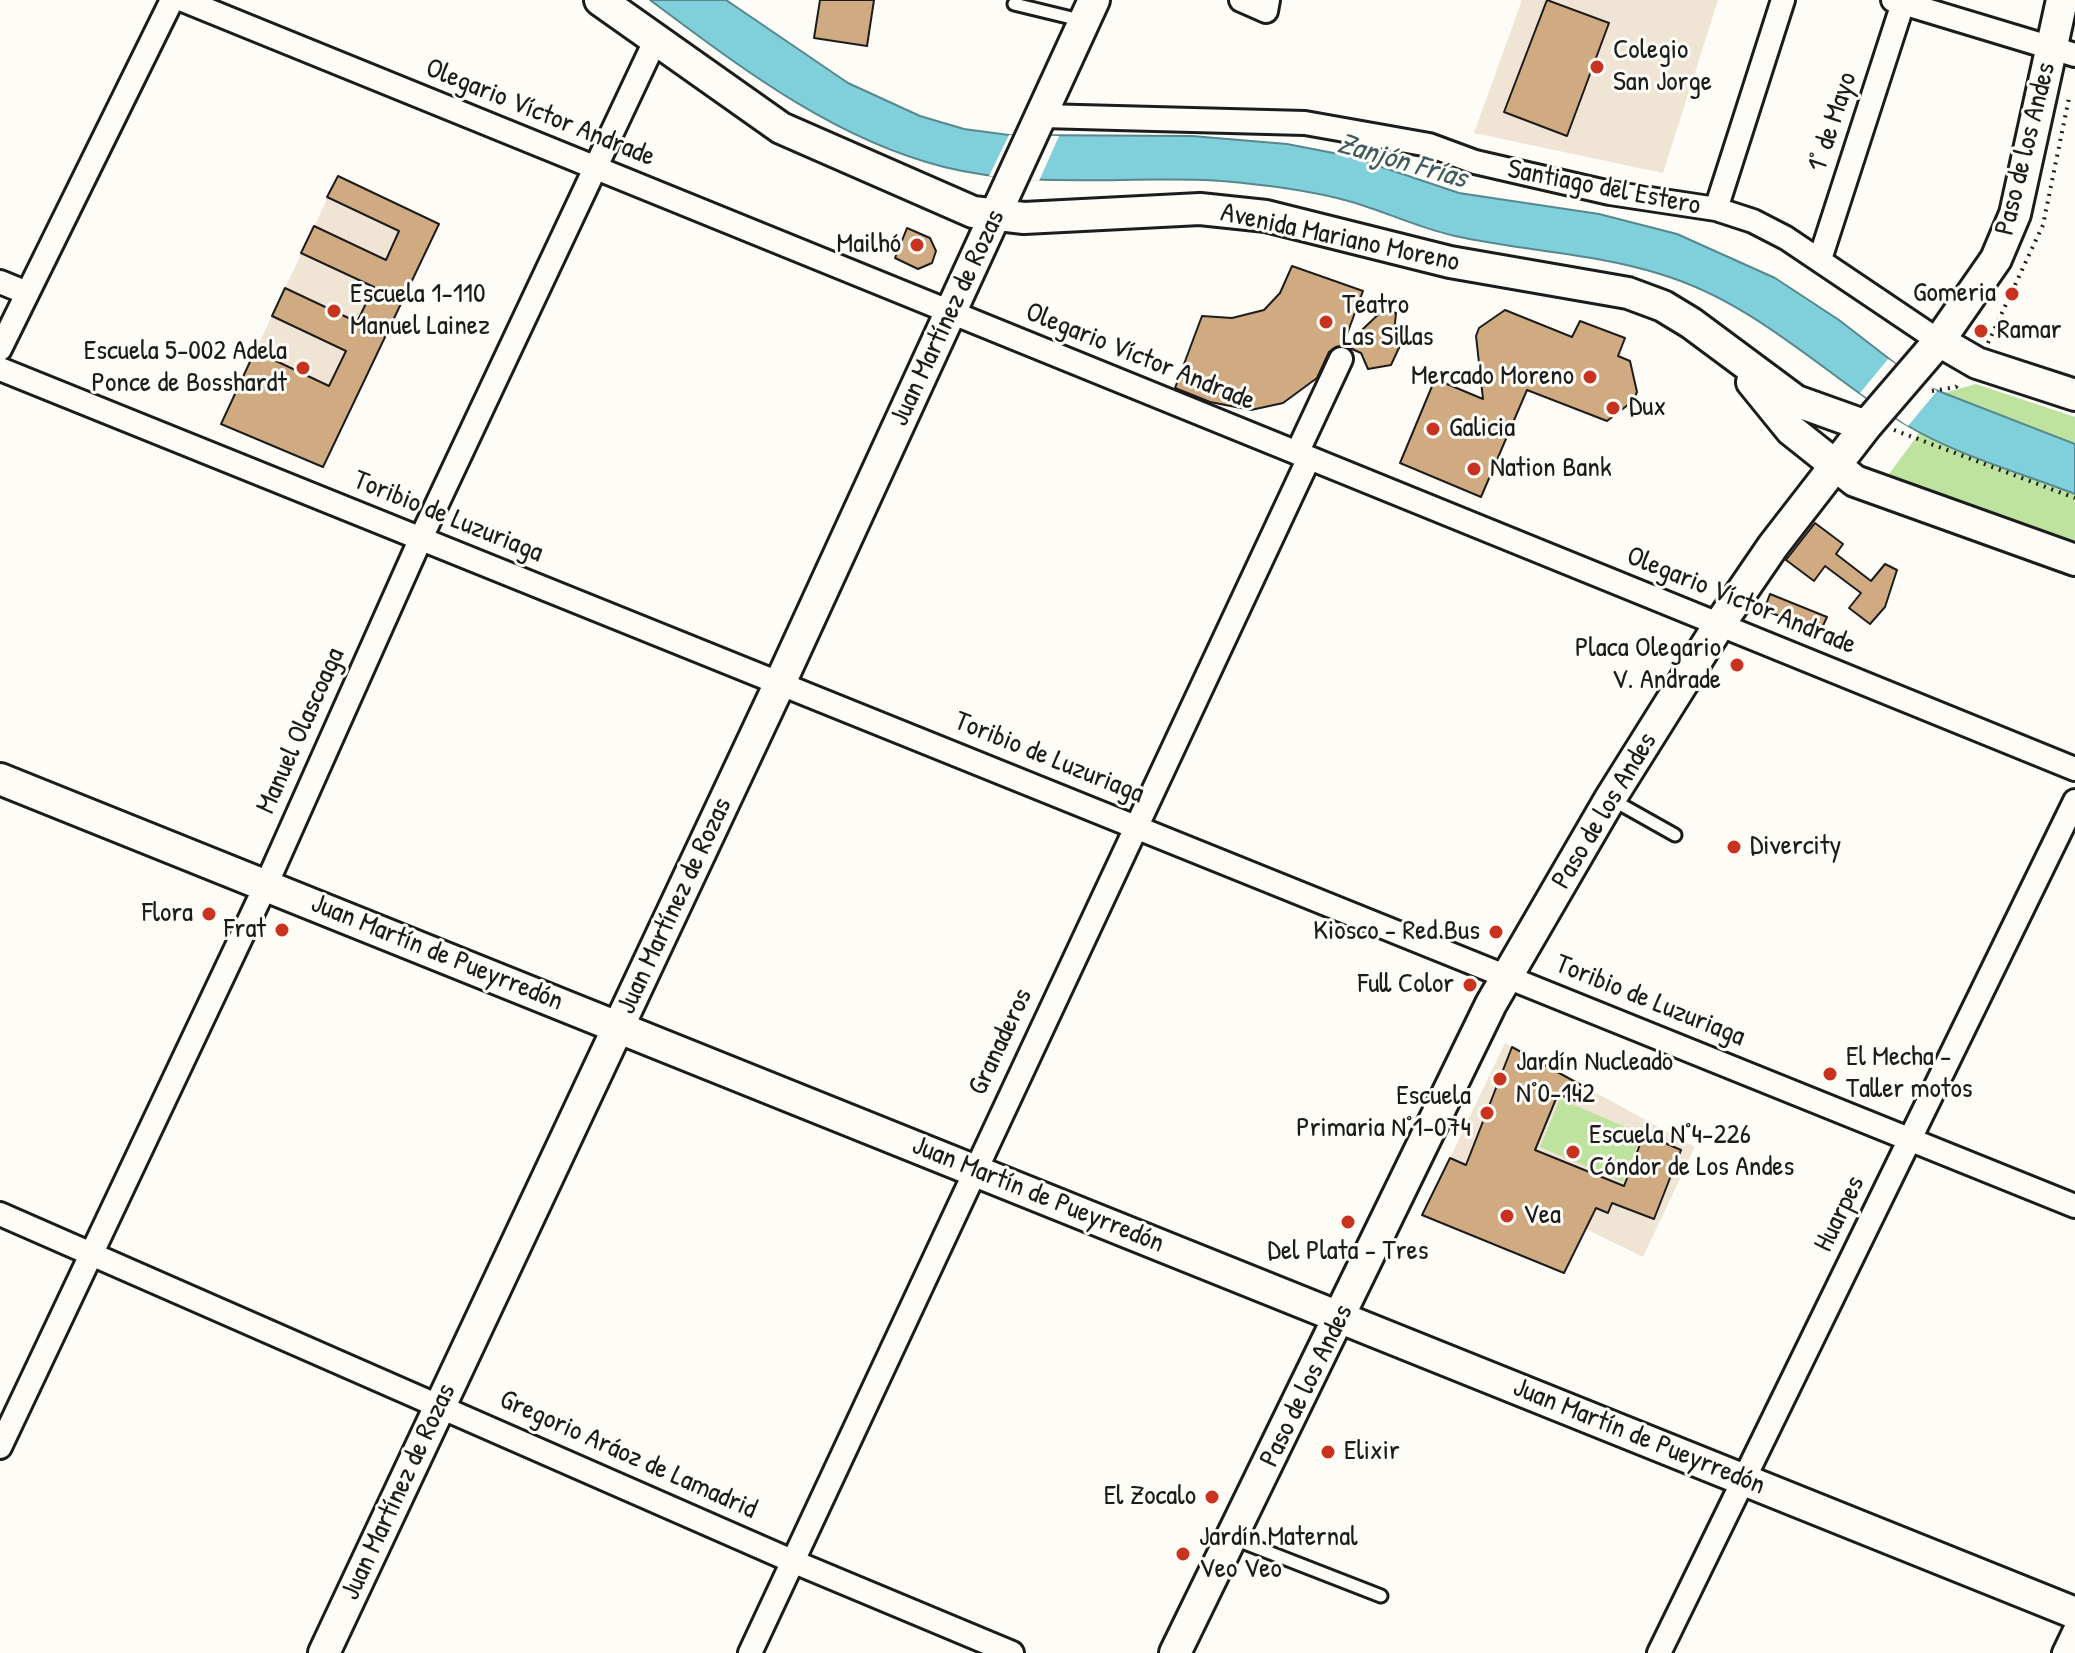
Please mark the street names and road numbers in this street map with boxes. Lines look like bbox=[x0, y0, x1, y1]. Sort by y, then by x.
street label: Olegario Víctor Andrade bbox=[420, 52, 660, 174]
street label: Paso de los Andes bbox=[1988, 59, 2064, 239]
street label: 1° de Mayo bbox=[1801, 68, 1865, 176]
street label: Santiago del Estero bbox=[1505, 153, 1703, 223]
street label: Avenida Mariano Moreno bbox=[1218, 196, 1462, 280]
street label: Juan Martínez de Rozas bbox=[883, 205, 1013, 431]
street label: Olegario Víctor Andrade bbox=[1020, 296, 1260, 418]
street label: Toribio de Luzuriaga bbox=[348, 464, 548, 570]
street label: Olegario Víctor Andrade bbox=[1621, 540, 1861, 662]
street label: Manuel Olascoaga bbox=[249, 643, 353, 819]
street label: Toribio de Luzuriaga bbox=[949, 705, 1149, 811]
street label: Paso de los Andes bbox=[1545, 727, 1665, 895]
street label: Juan Martínez de Rozas bbox=[610, 793, 740, 1019]
street label: Juan Martín de Pueyrredón bbox=[306, 887, 568, 1019]
street label: Toribio de Luzuriaga bbox=[1550, 948, 1750, 1054]
street label: Granaderos bbox=[962, 983, 1040, 1101]
street label: Juan Martín de Pueyrredón bbox=[907, 1129, 1169, 1261]
street label: Huarpes bbox=[1807, 1171, 1873, 1257]
street label: Paso de los Andes bbox=[1253, 1299, 1361, 1473]
street label: Juan Martín de Pueyrredón bbox=[1508, 1371, 1770, 1503]
street label: Juan Martínez de Rozas bbox=[334, 1379, 464, 1605]
street label: Gregorio Aráoz de Lamadrid bbox=[494, 1383, 762, 1527]

